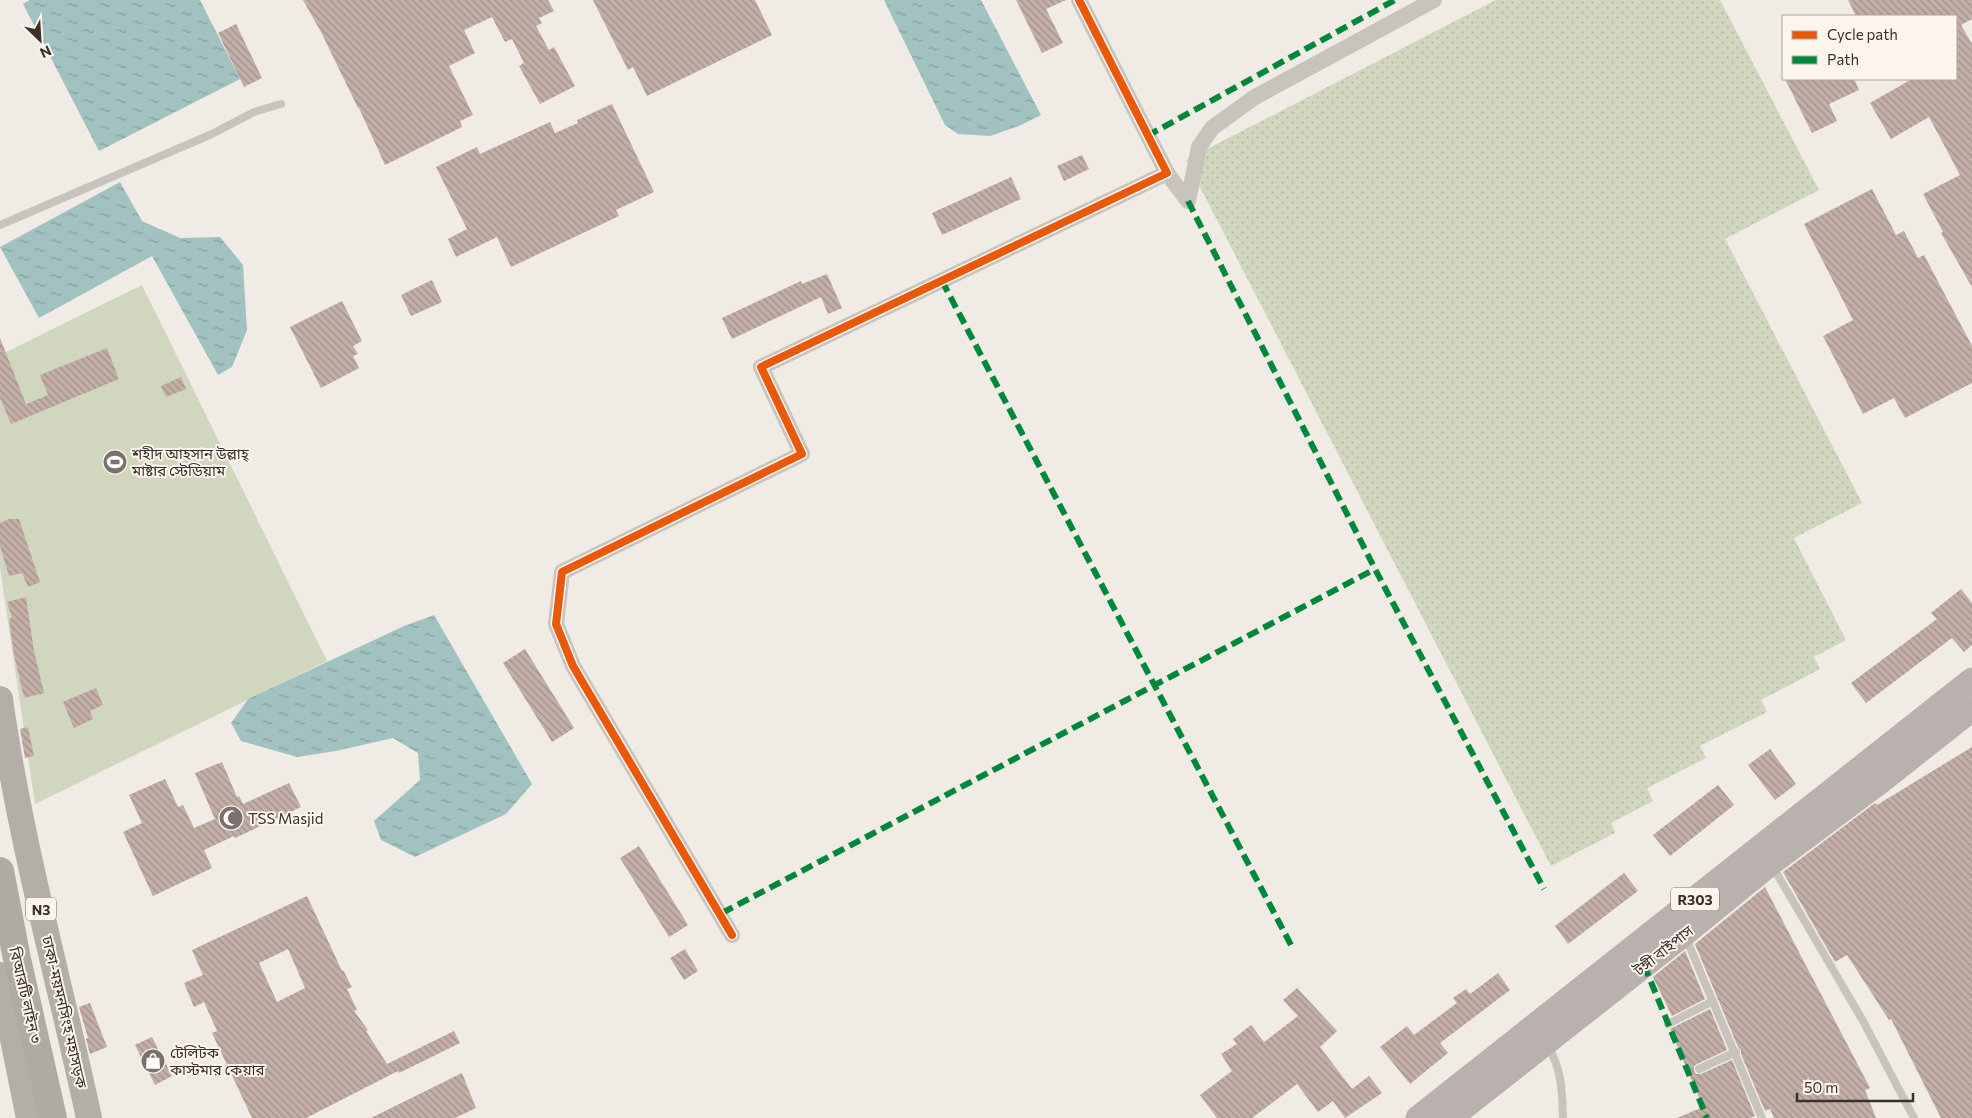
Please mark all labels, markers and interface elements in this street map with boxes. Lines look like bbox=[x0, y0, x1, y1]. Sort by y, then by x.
north arrow bbox=[15, 15, 65, 65]
legend bbox=[1782, 15, 1957, 80]
text: Cycle path bbox=[1827, 25, 1898, 43]
text: N bbox=[37, 42, 54, 62]
text: Path bbox=[1827, 50, 1859, 68]
place label: শহীদ আহসান উল্লাহ্‌ মাষ্টার স্টেডিয়াম bbox=[131, 444, 250, 479]
sports icon: শহীদ আহসান উল্লাহ্‌ মাষ্টার স্টেডিয়াম bbox=[102, 449, 128, 475]
mosque icon: TSS Masjid bbox=[218, 805, 244, 831]
place label: TSS Masjid bbox=[248, 809, 323, 827]
road number: R303 bbox=[1671, 888, 1719, 911]
road number: N3 bbox=[26, 898, 56, 921]
street label: টঙ্গী বাইপাস bbox=[1629, 921, 1697, 979]
street label: ঢাকা-ময়মনসিংহ মহাসড়ক bbox=[39, 933, 91, 1091]
street label: বিআরটি লাইন ৩ bbox=[6, 944, 46, 1045]
place label: টেলিটক কাস্টমার কেয়ার bbox=[169, 1043, 266, 1078]
shop icon: টেলিটক কাস্টমার কেয়ার bbox=[140, 1048, 166, 1074]
scale bar bbox=[1797, 1070, 1913, 1102]
text: 50 m bbox=[1804, 1078, 1838, 1096]

